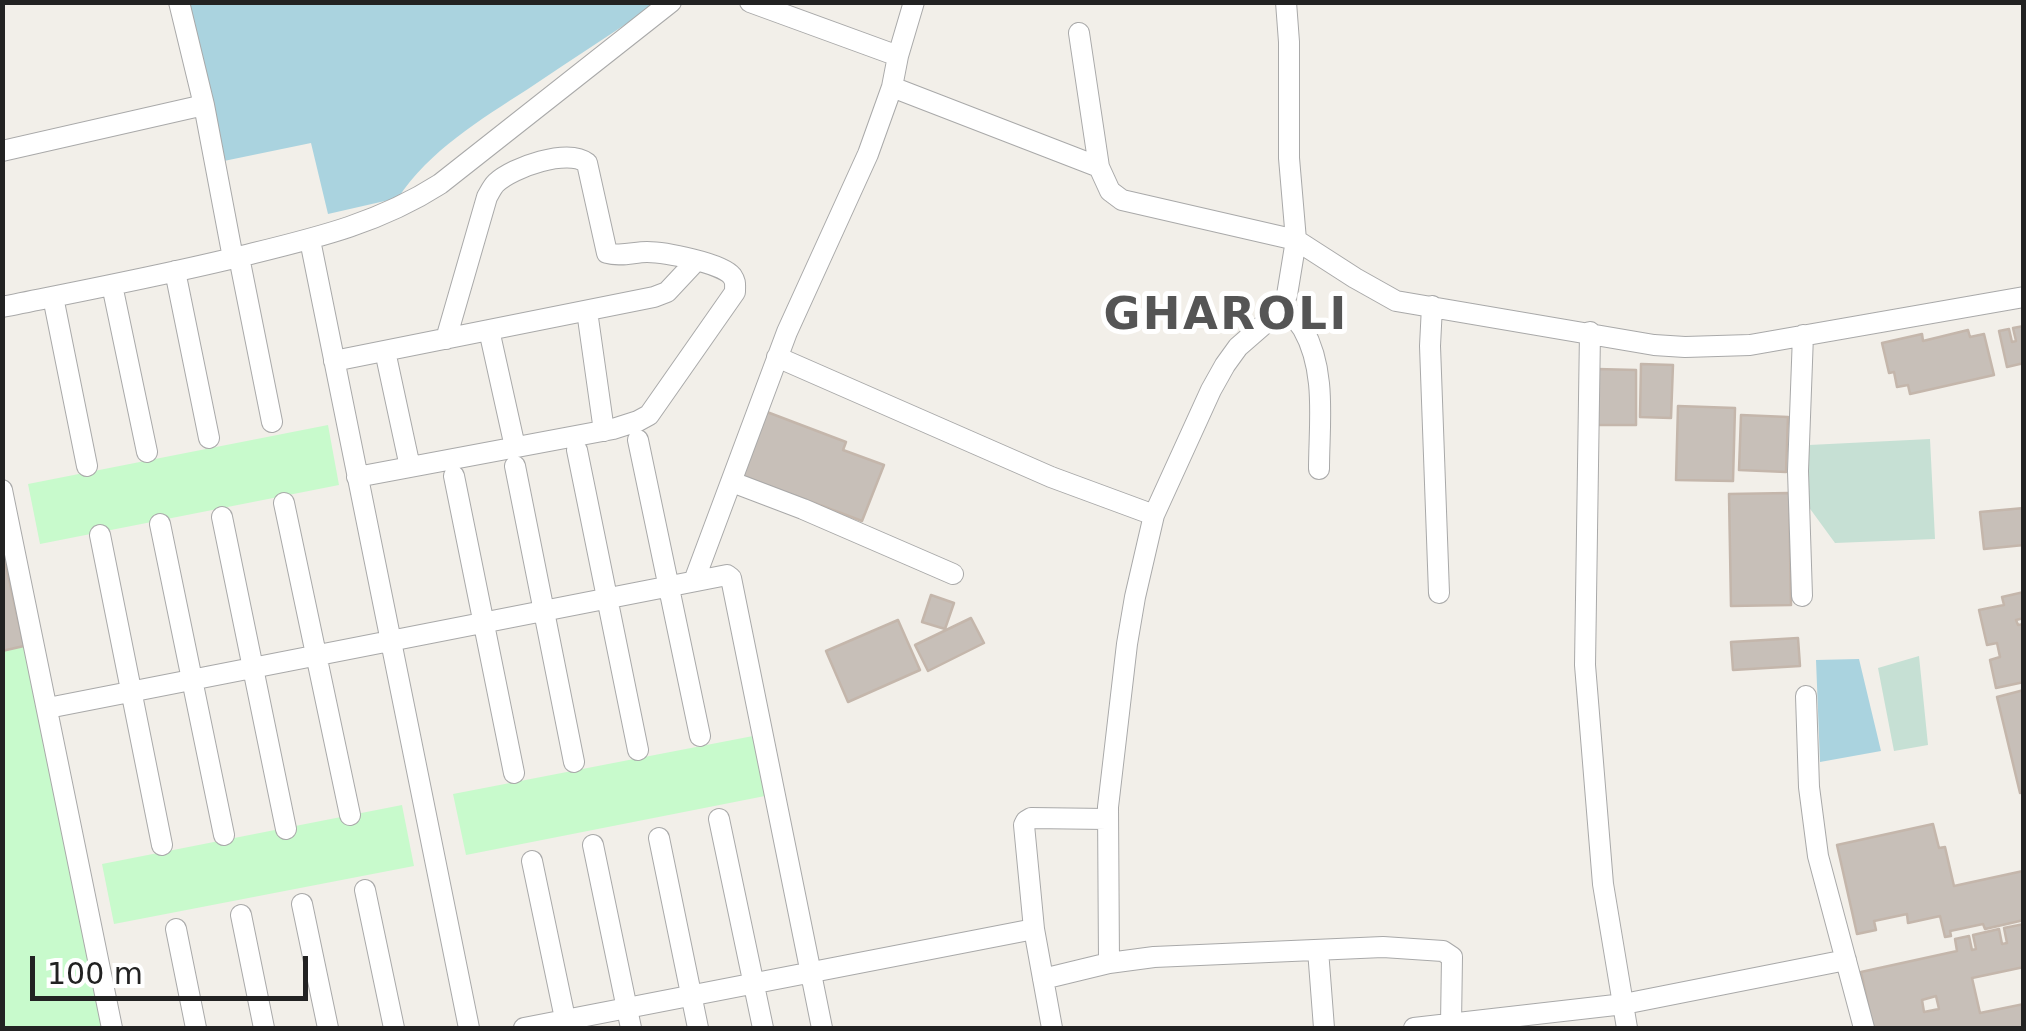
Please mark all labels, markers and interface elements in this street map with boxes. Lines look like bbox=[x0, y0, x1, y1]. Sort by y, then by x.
district label: GHAROLI bbox=[1103, 290, 1349, 344]
scale bar bbox=[35, 936, 312, 998]
text: 100 m bbox=[47, 956, 143, 991]

